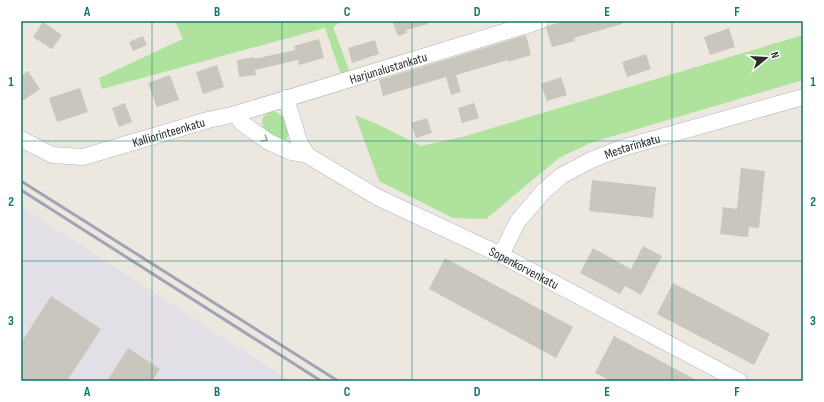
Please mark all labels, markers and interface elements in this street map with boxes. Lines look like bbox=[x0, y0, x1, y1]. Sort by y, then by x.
text: A bbox=[83, 4, 91, 20]
text: B bbox=[214, 4, 220, 20]
text: C bbox=[344, 4, 351, 20]
text: D bbox=[474, 4, 481, 20]
text: E bbox=[604, 4, 610, 20]
text: F bbox=[734, 4, 740, 20]
north arrow bbox=[746, 38, 786, 78]
street label: Harjunalustankatu bbox=[348, 49, 429, 88]
text: N bbox=[768, 50, 782, 60]
text: 1 bbox=[8, 74, 14, 90]
text: 1 bbox=[810, 74, 816, 90]
street label: Kalliorinteenkatu bbox=[130, 114, 207, 151]
street label: Mestarinkatu bbox=[602, 131, 662, 163]
one-way arrow bbox=[261, 134, 268, 141]
text: 2 bbox=[8, 194, 14, 210]
text: 2 bbox=[810, 194, 816, 210]
street label: Sopenkorvenkatu bbox=[486, 244, 561, 293]
text: 3 bbox=[8, 313, 14, 329]
text: 3 bbox=[810, 313, 816, 329]
text: A bbox=[83, 384, 91, 400]
text: B bbox=[214, 384, 220, 400]
text: C bbox=[344, 384, 351, 400]
text: D bbox=[474, 384, 481, 400]
text: E bbox=[604, 384, 610, 400]
text: F bbox=[734, 384, 740, 400]

